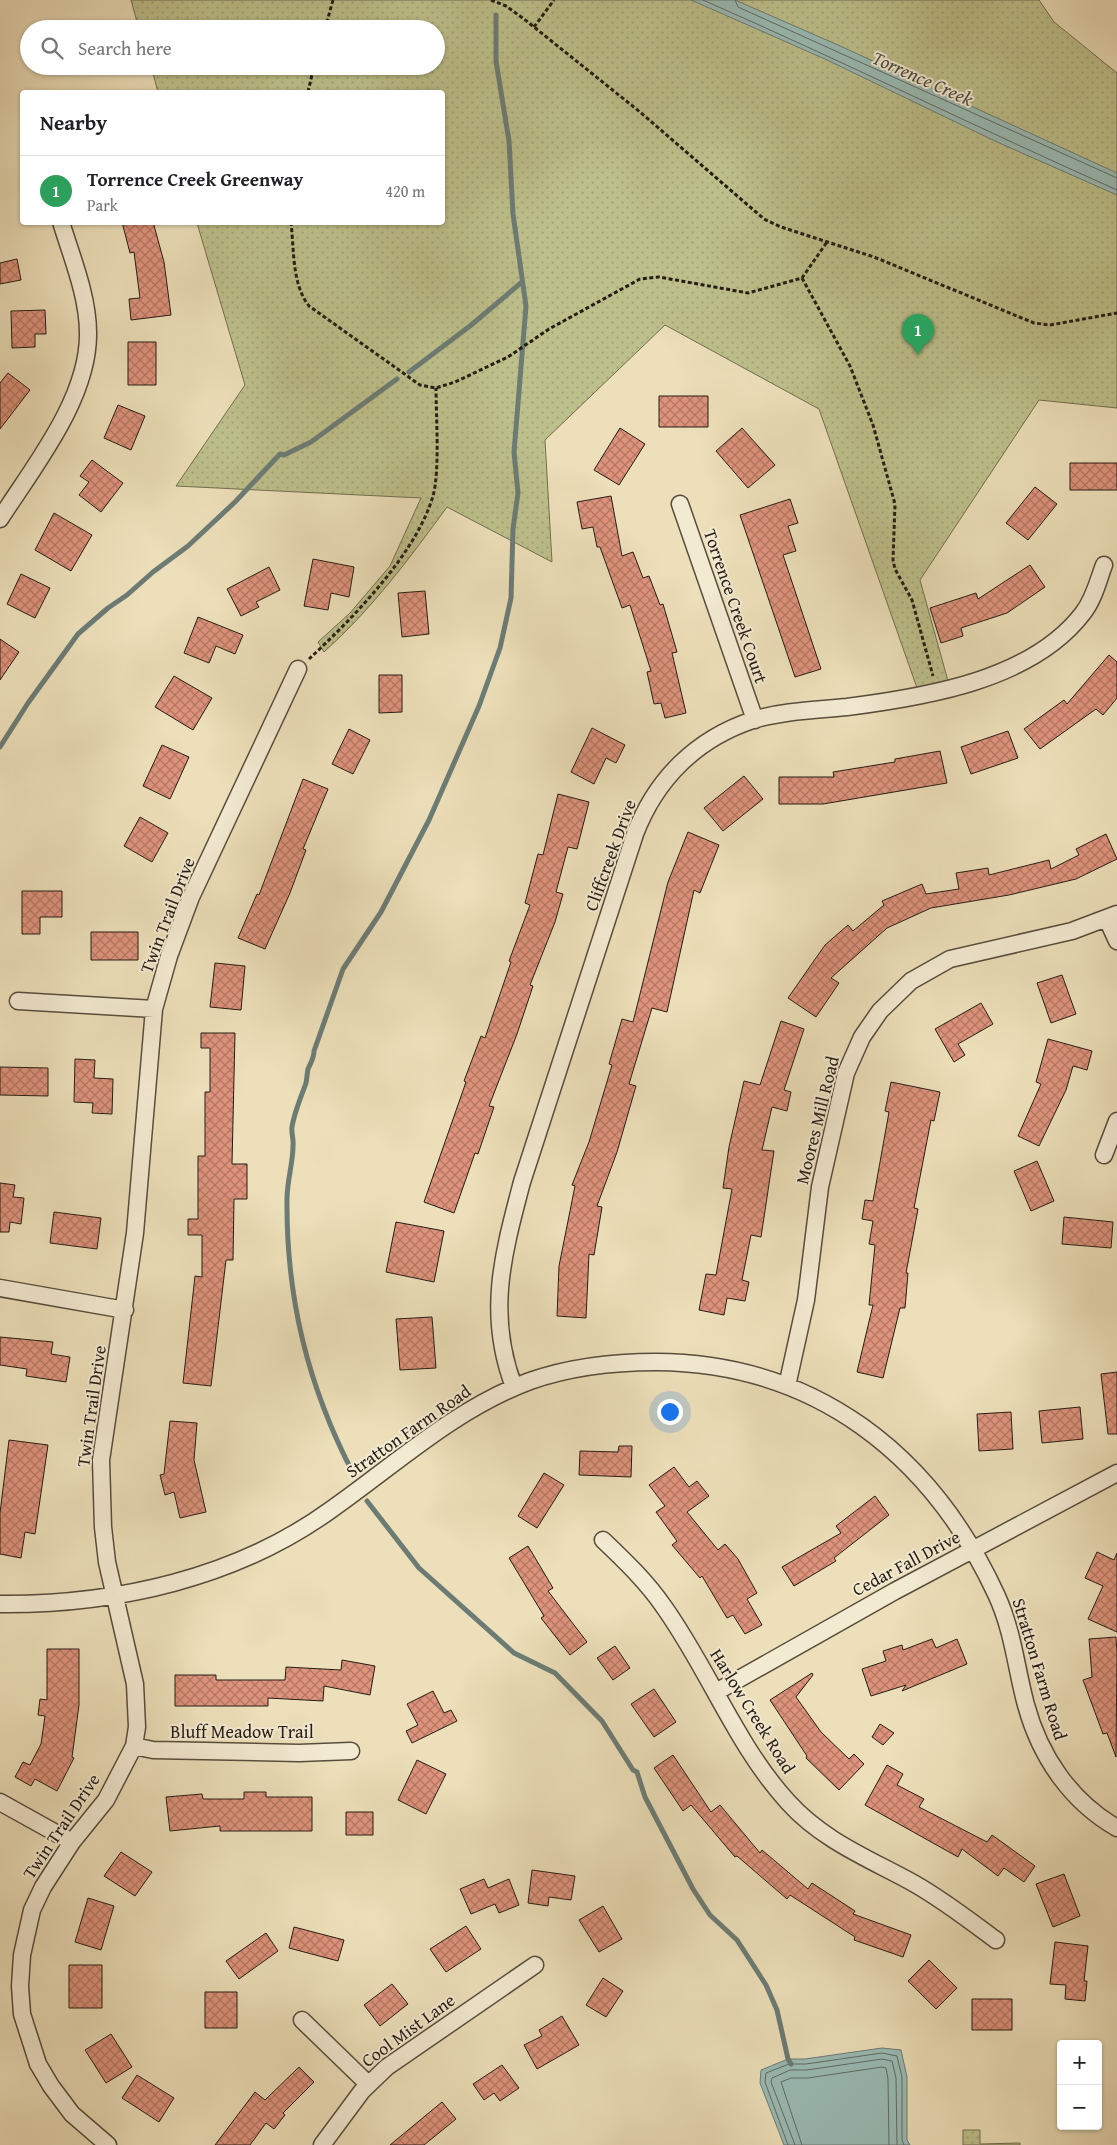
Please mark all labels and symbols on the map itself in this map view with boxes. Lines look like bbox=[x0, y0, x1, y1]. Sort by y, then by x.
water label: Torrence Creek bbox=[868, 43, 978, 113]
pin: 1 bbox=[902, 314, 934, 355]
street label: Torrence Creek Court bbox=[697, 525, 775, 687]
street label: Cliffcreek Drive bbox=[577, 795, 643, 915]
street label: Twin Trail Drive bbox=[132, 853, 202, 977]
street label: Moores Mill Road bbox=[788, 1053, 846, 1187]
street label: Twin Trail Drive bbox=[69, 1344, 113, 1468]
street label: Stratton Farm Road bbox=[340, 1378, 476, 1484]
your location bbox=[657, 1399, 683, 1425]
street label: Cedar Fall Drive bbox=[847, 1523, 965, 1603]
street label: Stratton Farm Road bbox=[1006, 1595, 1075, 1744]
street label: Harlow Creek Road bbox=[704, 1643, 803, 1779]
street label: Bluff Meadow Trail bbox=[170, 1718, 314, 1745]
street label: Twin Trail Drive bbox=[16, 1768, 106, 1884]
street label: Cool Mist Lane bbox=[355, 1987, 461, 2073]

